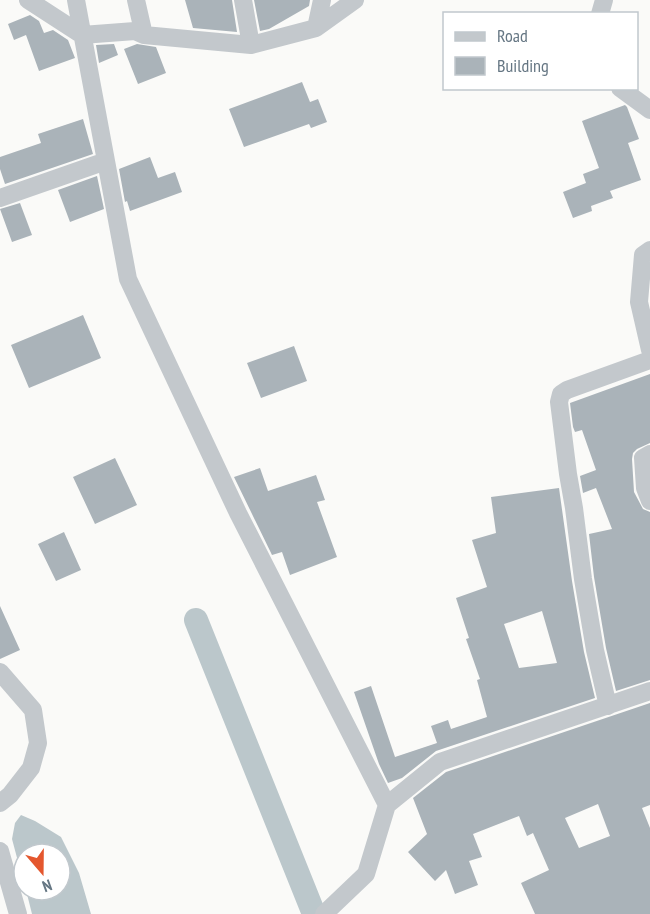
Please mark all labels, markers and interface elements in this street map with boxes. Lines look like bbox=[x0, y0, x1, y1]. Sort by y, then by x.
legend bbox=[443, 12, 638, 90]
text: Road bbox=[497, 24, 528, 47]
text: Building bbox=[497, 54, 549, 77]
north arrow bbox=[12, 842, 72, 902]
text: N bbox=[40, 875, 55, 897]

